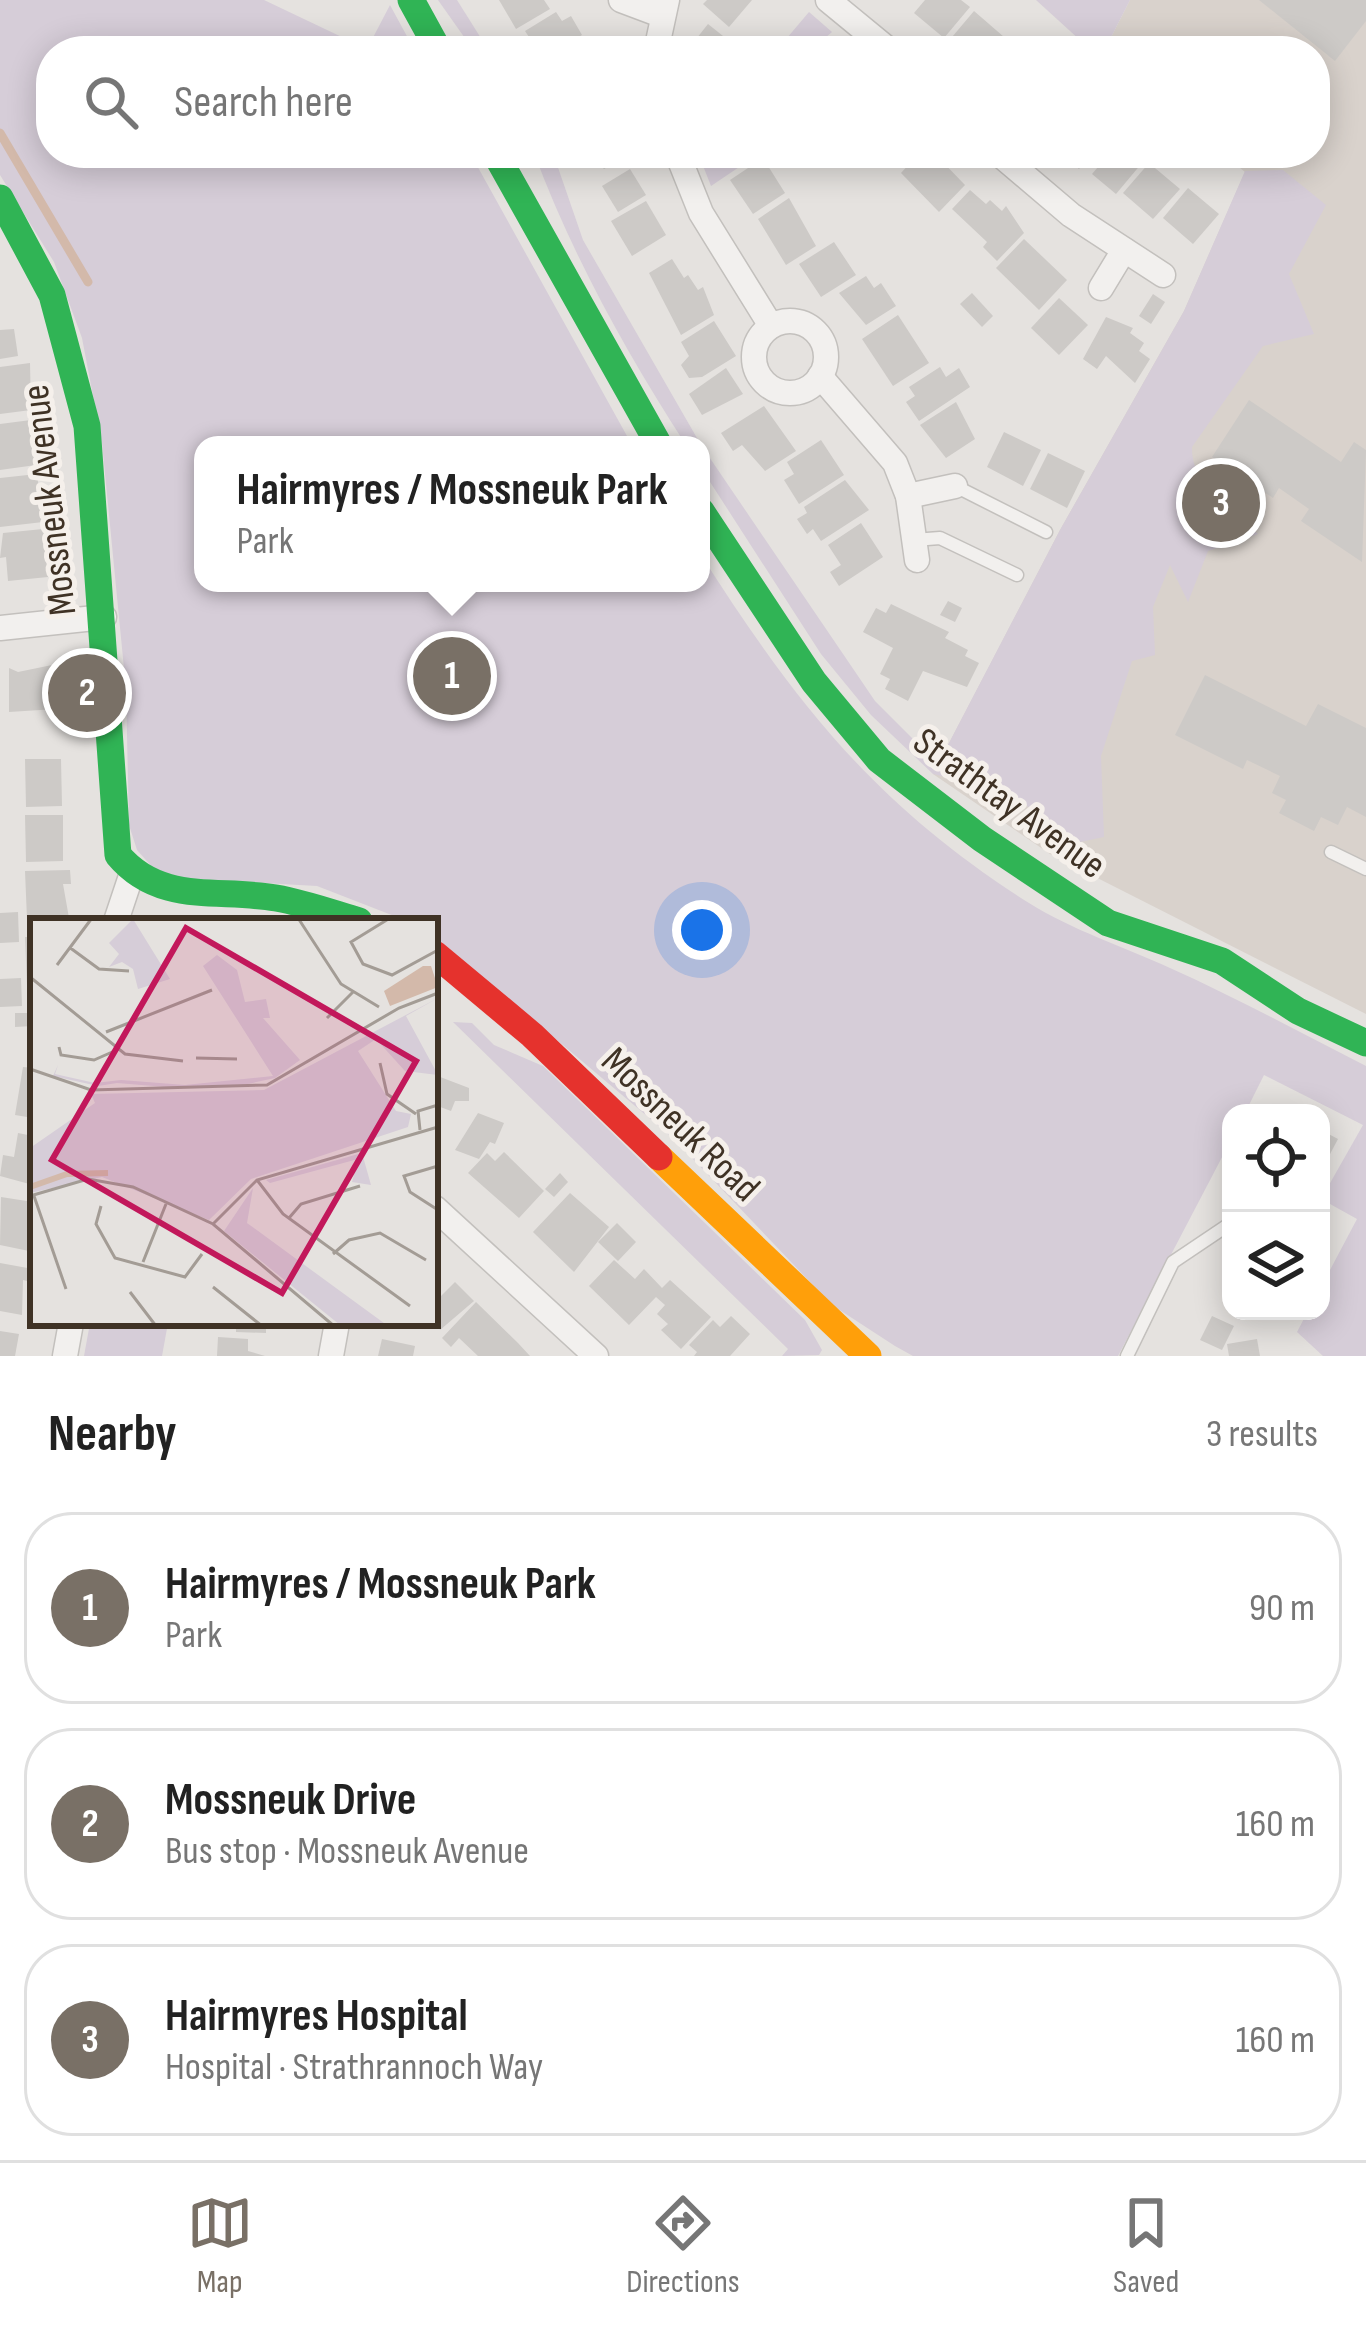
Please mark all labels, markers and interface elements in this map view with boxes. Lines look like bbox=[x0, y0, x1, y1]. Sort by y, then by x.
search box bbox=[36, 36, 1330, 168]
icon: search bbox=[78, 69, 144, 135]
text: Search here bbox=[174, 75, 353, 130]
street label: Mossneuk Avenue bbox=[13, 382, 87, 618]
popup bbox=[194, 436, 710, 592]
pin: 3 bbox=[1182, 458, 1260, 548]
text: Hairmyres / Mossneuk Park bbox=[237, 463, 667, 518]
text: Park bbox=[237, 518, 294, 565]
pin: 1 bbox=[413, 631, 491, 721]
pin: 2 bbox=[48, 648, 126, 738]
street label: Strathtay Avenue bbox=[904, 719, 1114, 889]
your location bbox=[672, 900, 732, 960]
inset map bbox=[30, 918, 438, 1326]
street label: Mossneuk Road bbox=[591, 1038, 769, 1212]
map controls bbox=[1222, 1104, 1330, 1320]
button: locate bbox=[1222, 1104, 1330, 1212]
button: layers bbox=[1222, 1212, 1330, 1320]
text: Nearby bbox=[48, 1404, 177, 1465]
text: 3 results bbox=[1206, 1411, 1318, 1458]
text: Hairmyres / Mossneuk Park bbox=[165, 1557, 596, 1612]
text: 1 bbox=[82, 1585, 98, 1632]
text: 90 m bbox=[1249, 1585, 1315, 1632]
text: Park bbox=[165, 1612, 222, 1659]
text: Mossneuk Drive bbox=[165, 1773, 416, 1828]
text: 2 bbox=[81, 1801, 99, 1848]
text: 160 m bbox=[1236, 1801, 1315, 1848]
text: Bus stop · Mossneuk Avenue bbox=[165, 1828, 529, 1875]
text: Hairmyres Hospital bbox=[165, 1989, 468, 2044]
text: 3 bbox=[81, 2017, 99, 2064]
text: 160 m bbox=[1236, 2017, 1315, 2064]
text: Hospital · Strathrannoch Way bbox=[165, 2044, 543, 2091]
tab: Map bbox=[187, 2190, 253, 2302]
tab: Directions bbox=[626, 2190, 740, 2302]
tab: Saved bbox=[1113, 2190, 1179, 2302]

